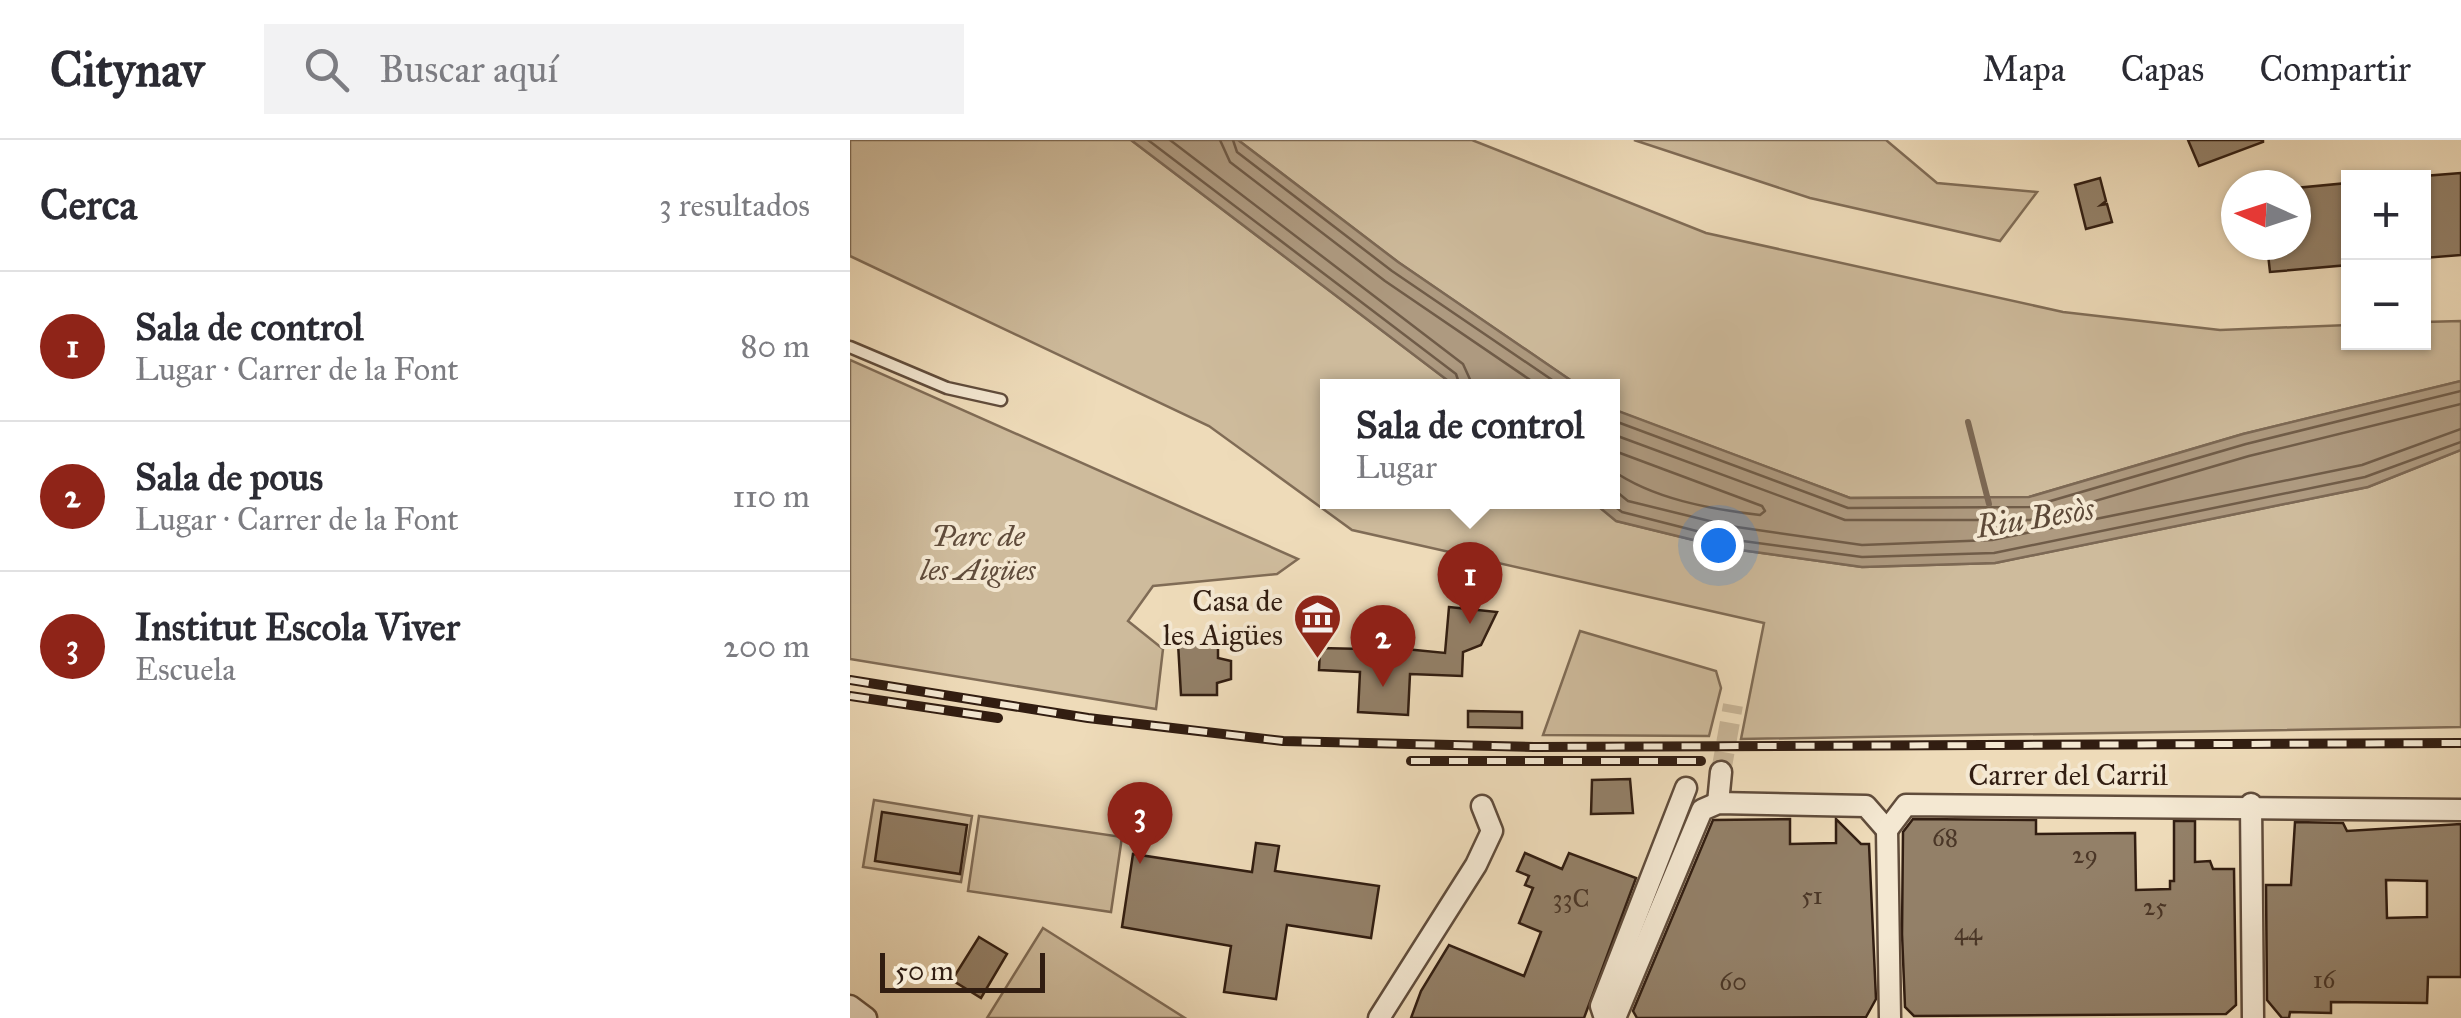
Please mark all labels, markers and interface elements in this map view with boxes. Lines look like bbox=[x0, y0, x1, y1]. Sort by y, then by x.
search box bbox=[264, 24, 964, 114]
text: Citynav bbox=[50, 40, 204, 99]
icon: search bbox=[299, 42, 354, 97]
text: Buscar aquí bbox=[379, 46, 558, 92]
text: Mapa bbox=[1982, 48, 2066, 91]
text: Capas bbox=[2121, 48, 2204, 91]
text: Compartir bbox=[2259, 48, 2411, 91]
north arrow bbox=[2221, 170, 2311, 260]
map controls bbox=[2341, 170, 2431, 350]
button: + bbox=[2341, 170, 2431, 260]
text: Cerca bbox=[40, 179, 137, 231]
text: 3 resultados bbox=[659, 186, 810, 225]
button: − bbox=[2341, 260, 2431, 350]
text: Sala de control bbox=[135, 304, 363, 350]
text: 1 bbox=[66, 327, 79, 366]
text: 80 m bbox=[741, 327, 810, 366]
text: Lugar · Carrer de la Font bbox=[135, 350, 459, 389]
popup bbox=[1320, 379, 1620, 509]
text: Sala de control bbox=[1356, 402, 1584, 448]
text: Lugar bbox=[1356, 448, 1437, 487]
text: Sala de pous bbox=[135, 454, 323, 500]
text: 2 bbox=[65, 477, 80, 516]
text: 110 m bbox=[732, 477, 810, 516]
water label: Riu Besòs bbox=[1972, 489, 2097, 547]
text: Lugar · Carrer de la Font bbox=[135, 500, 459, 539]
park label: Parc de les Aigües bbox=[919, 518, 1037, 588]
your location bbox=[1693, 520, 1744, 571]
pin: 1 bbox=[1438, 542, 1502, 624]
place label: Casa de les Aigües bbox=[1163, 583, 1283, 653]
museum icon: Casa de les Aigües bbox=[1292, 592, 1344, 660]
text: Institut Escola Viver bbox=[135, 604, 460, 650]
pin: 2 bbox=[1350, 604, 1416, 687]
text: 3 bbox=[66, 627, 79, 666]
text: 200 m bbox=[723, 627, 810, 666]
text: Escuela bbox=[135, 650, 236, 689]
street label: Carrer del Carril bbox=[1968, 757, 2169, 793]
pin: 3 bbox=[1108, 782, 1172, 864]
house number: 68 bbox=[1932, 822, 1958, 853]
house number: 29 bbox=[2072, 839, 2098, 870]
house number: 51 bbox=[1801, 880, 1823, 911]
house number: 33C bbox=[1552, 883, 1590, 914]
house number: 25 bbox=[2143, 891, 2167, 922]
house number: 44 bbox=[1954, 916, 1983, 947]
scale bar bbox=[880, 948, 1045, 992]
text: 50 m bbox=[895, 953, 954, 988]
house number: 16 bbox=[2313, 964, 2336, 995]
house number: 60 bbox=[1719, 966, 1747, 997]

